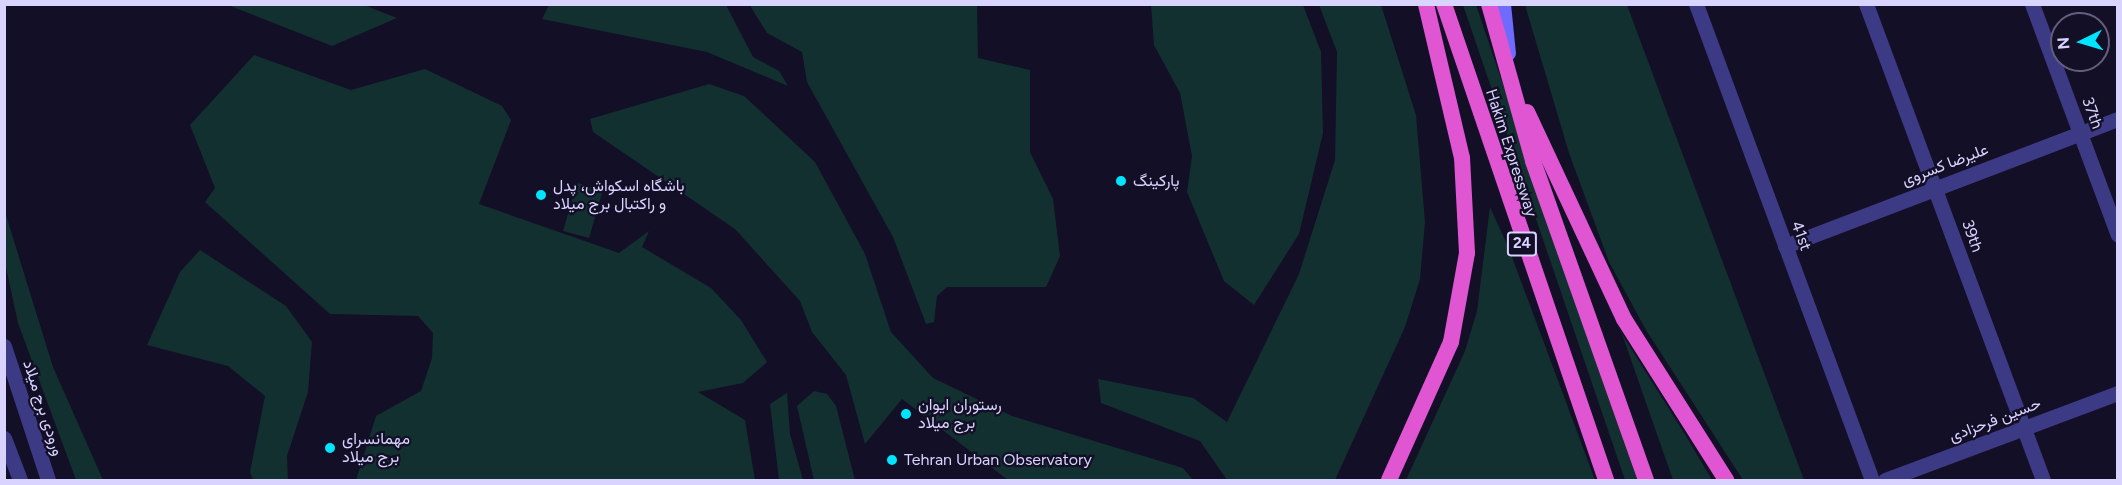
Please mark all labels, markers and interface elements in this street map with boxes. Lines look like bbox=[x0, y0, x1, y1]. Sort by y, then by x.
north arrow bbox=[2050, 12, 2110, 72]
text: N bbox=[2054, 36, 2074, 50]
street label: Hakim Expressway bbox=[1481, 86, 1541, 220]
street label: 37th bbox=[2077, 95, 2107, 131]
street label: علیرضا کسروی bbox=[1899, 140, 1991, 190]
place label: پارکینگ bbox=[1133, 171, 1180, 191]
marker: پارکینگ bbox=[1114, 174, 1128, 188]
place label: باشگاه اسکواش، پدل و راکتبال برج میلاد bbox=[553, 176, 685, 214]
marker: باشگاه اسکواش، پدل و راکتبال برج میلاد bbox=[534, 188, 548, 202]
street label: 39th bbox=[1957, 217, 1987, 255]
street label: 41st bbox=[1787, 219, 1815, 253]
road number: 24 bbox=[1506, 232, 1538, 256]
street label: ورودی برج میلاد bbox=[18, 358, 68, 458]
street label: حسین فرحزادی bbox=[1946, 394, 2044, 446]
place label: رستوران ایوان برج میلاد bbox=[918, 395, 1002, 433]
marker: رستوران ایوان برج میلاد bbox=[899, 407, 913, 421]
place label: مهمانسرای برج میلاد bbox=[342, 429, 410, 467]
marker: مهمانسرای برج میلاد bbox=[323, 441, 337, 455]
place label: Tehran Urban Observatory bbox=[904, 450, 1092, 470]
marker: Tehran Urban Observatory bbox=[885, 453, 899, 467]

